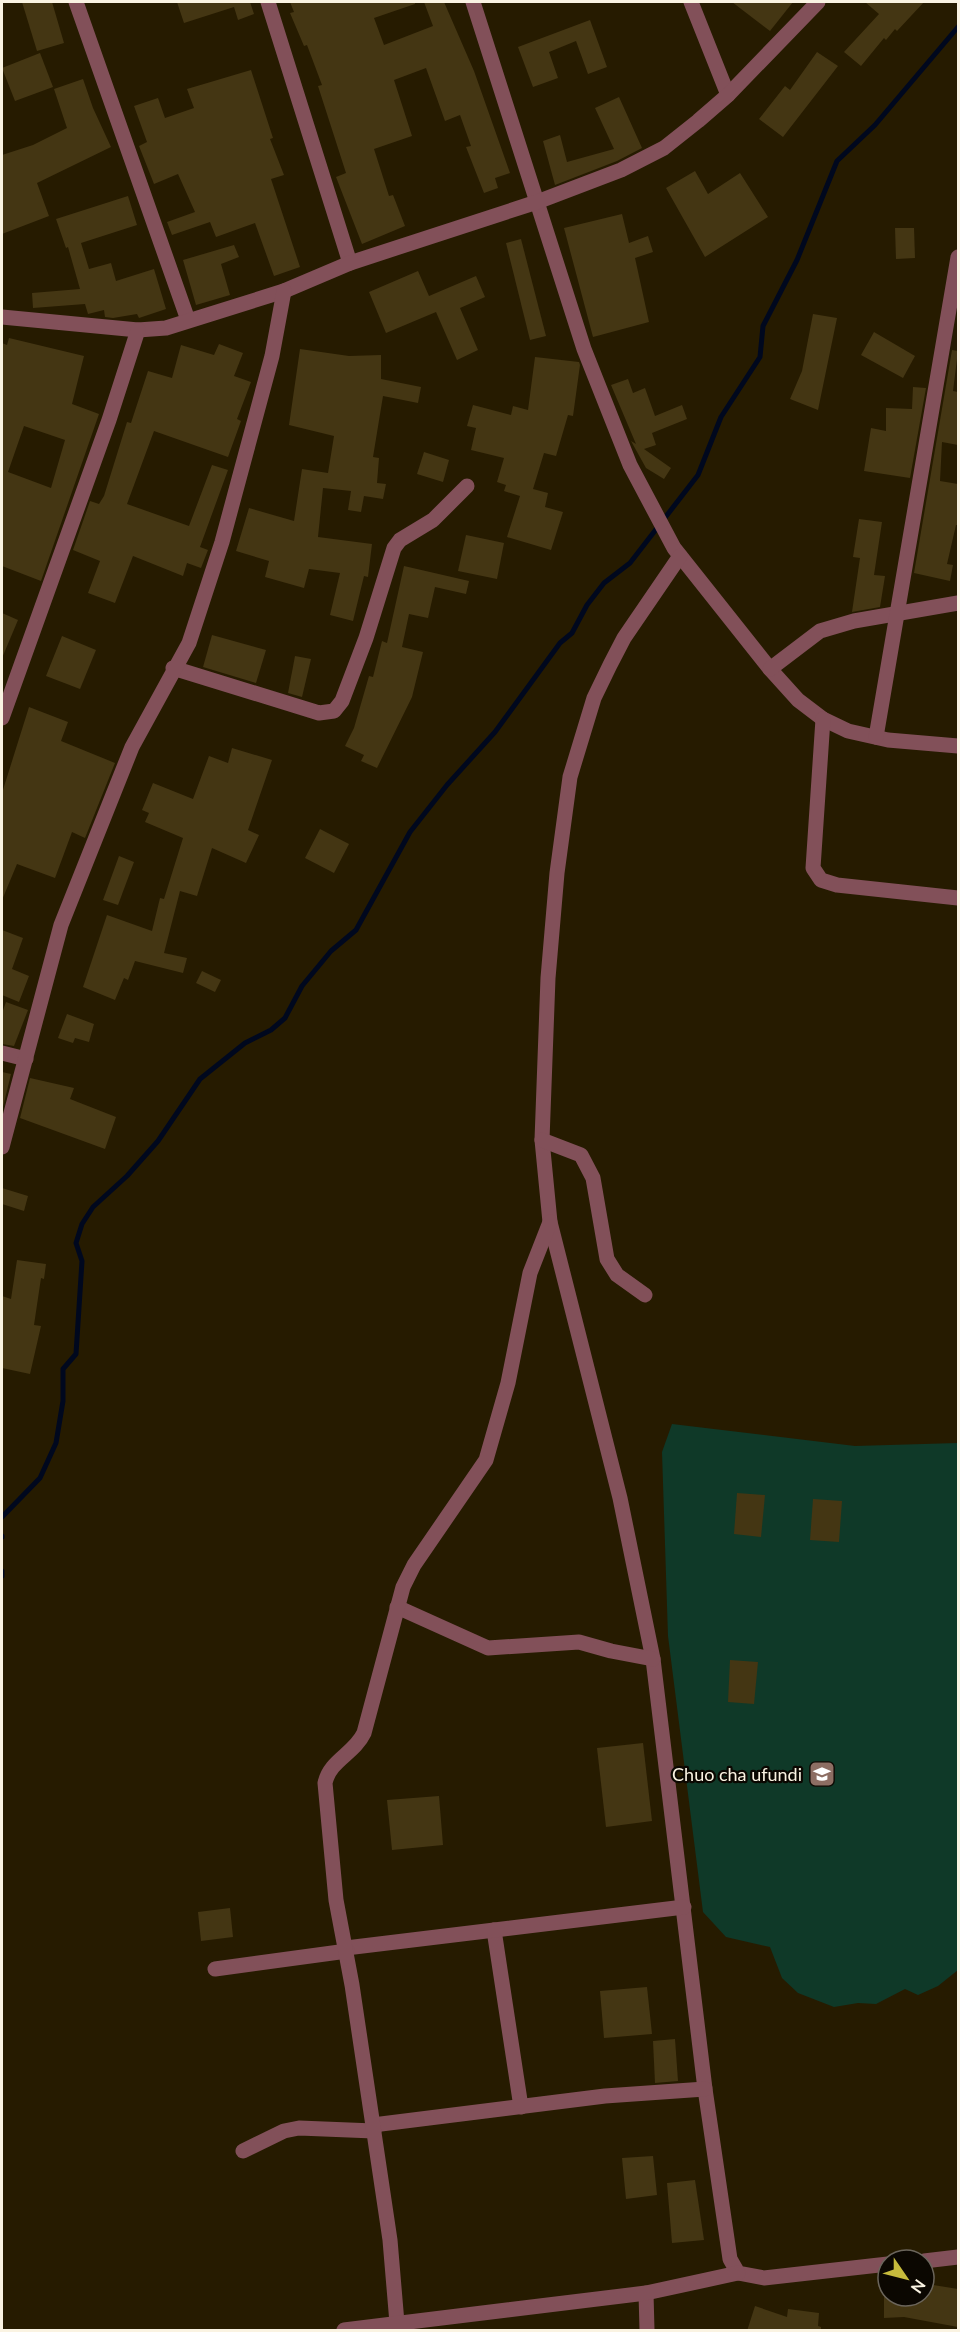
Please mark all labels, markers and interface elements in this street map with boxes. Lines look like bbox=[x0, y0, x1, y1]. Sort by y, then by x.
school or university icon: Chuo cha ufundi bbox=[807, 1759, 837, 1789]
place label: Chuo cha ufundi bbox=[672, 1763, 802, 1785]
north arrow bbox=[876, 2248, 936, 2308]
text: N bbox=[907, 2276, 930, 2297]

